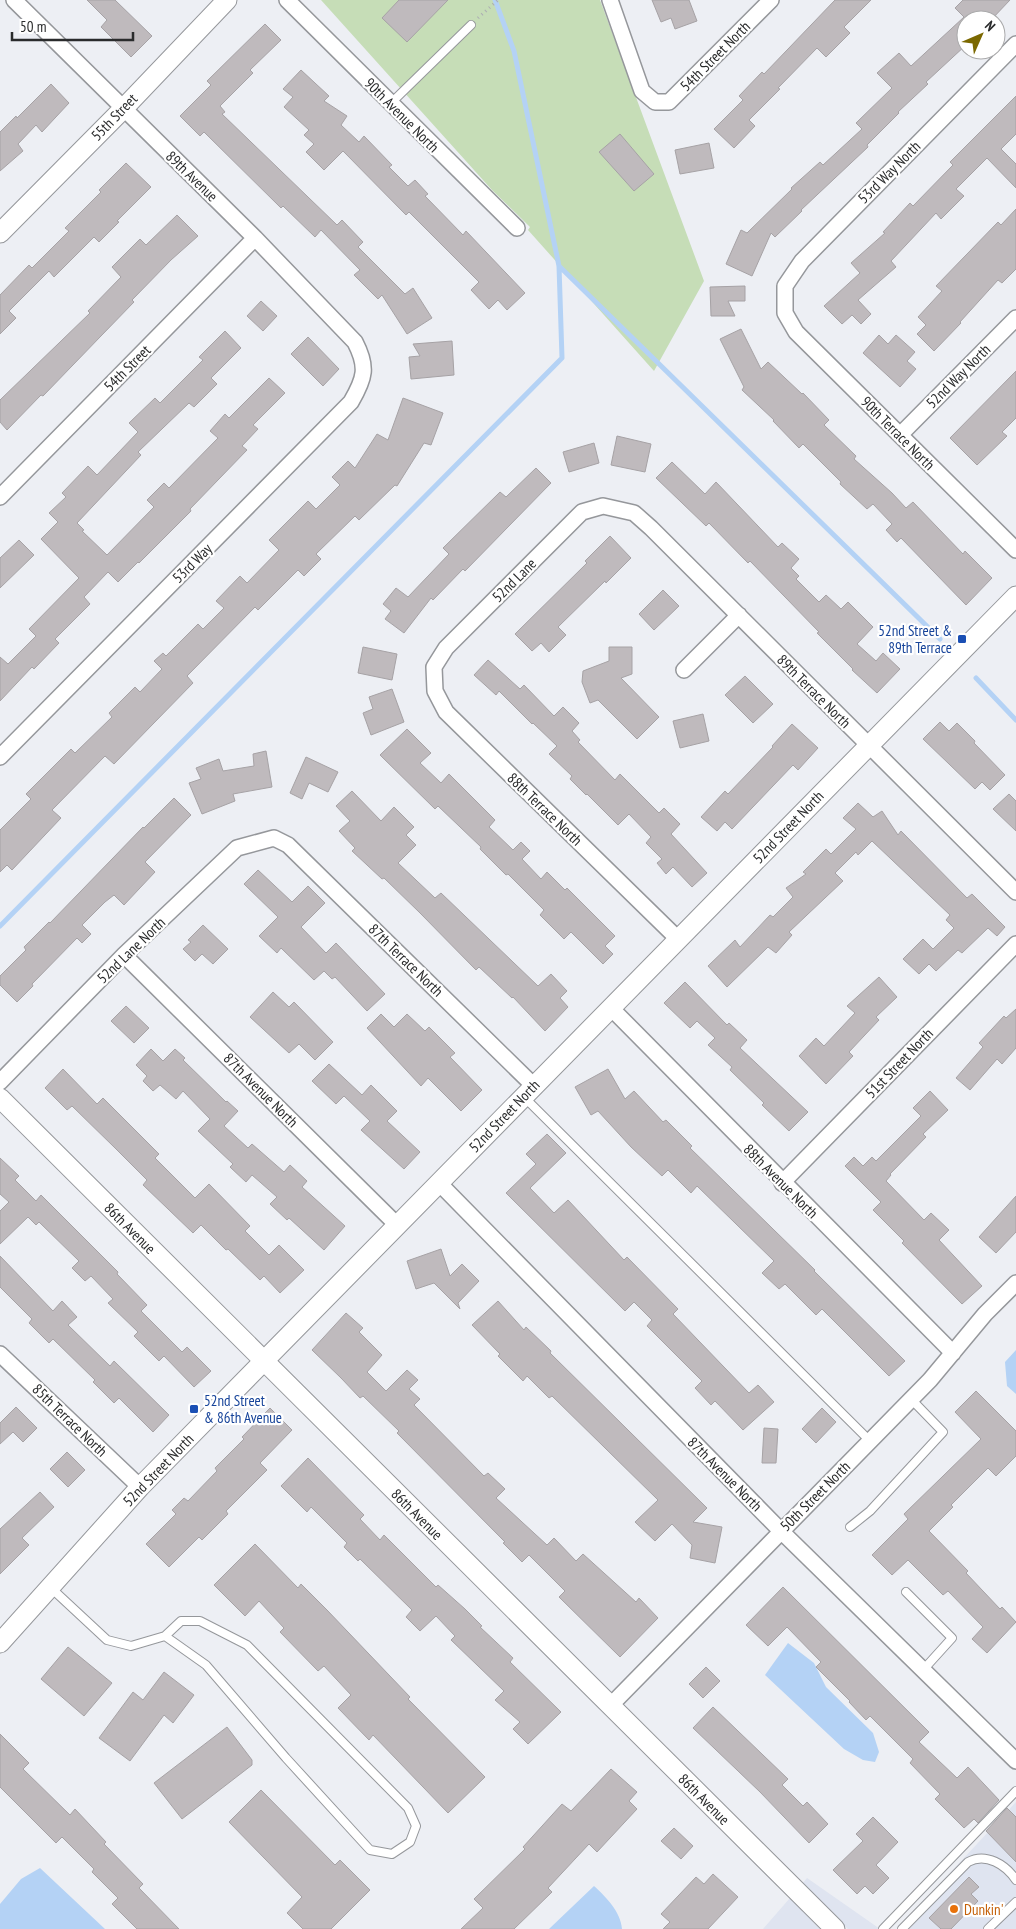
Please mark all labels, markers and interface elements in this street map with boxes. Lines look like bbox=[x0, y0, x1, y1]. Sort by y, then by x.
scale bar bbox=[12, 10, 134, 42]
north arrow bbox=[956, 10, 1006, 60]
text: 50 m bbox=[20, 17, 46, 36]
street label: 54th Street North bbox=[676, 17, 754, 95]
text: N bbox=[981, 17, 999, 35]
street label: 90th Avenue North bbox=[361, 74, 443, 156]
street label: 55th Street bbox=[87, 89, 141, 145]
street label: 53rd Way North bbox=[854, 137, 924, 207]
street label: 89th Avenue bbox=[162, 147, 222, 205]
street label: 52nd Way North bbox=[922, 340, 994, 412]
street label: 54th Street bbox=[100, 341, 154, 395]
street label: 90th Terrace North bbox=[857, 392, 939, 474]
street label: 53rd Way bbox=[168, 539, 216, 587]
street label: 52nd Lane bbox=[488, 554, 540, 606]
place label: 52nd Street & 89th Terrace bbox=[878, 621, 952, 657]
marker: 52nd Street & 89th Terrace bbox=[956, 633, 968, 645]
street label: 89th Terrace North bbox=[773, 650, 855, 732]
street label: 88th Terrace North bbox=[504, 769, 586, 849]
street label: 52nd Street North bbox=[749, 787, 827, 867]
street label: 52nd Lane North bbox=[93, 913, 169, 987]
street label: 87th Terrace North bbox=[365, 920, 447, 1000]
street label: 51st Street North bbox=[861, 1024, 937, 1102]
street label: 87th Avenue North bbox=[220, 1049, 302, 1131]
street label: 52nd Street North bbox=[465, 1076, 543, 1156]
street label: 88th Avenue North bbox=[740, 1140, 822, 1222]
street label: 86th Avenue bbox=[100, 1198, 160, 1258]
street label: 85th Terrace North bbox=[29, 1380, 111, 1460]
place label: 52nd Street & 86th Avenue bbox=[204, 1391, 282, 1427]
marker: 52nd Street & 86th Avenue bbox=[188, 1403, 200, 1415]
street label: 52nd Street North bbox=[119, 1430, 197, 1510]
street label: 87th Avenue North bbox=[684, 1433, 766, 1515]
street label: 50th Street North bbox=[776, 1457, 854, 1535]
street label: 86th Avenue bbox=[387, 1484, 447, 1544]
street label: 86th Avenue bbox=[674, 1769, 734, 1829]
place label: Dunkin' bbox=[964, 1900, 1004, 1919]
marker: Dunkin' bbox=[948, 1903, 960, 1915]

